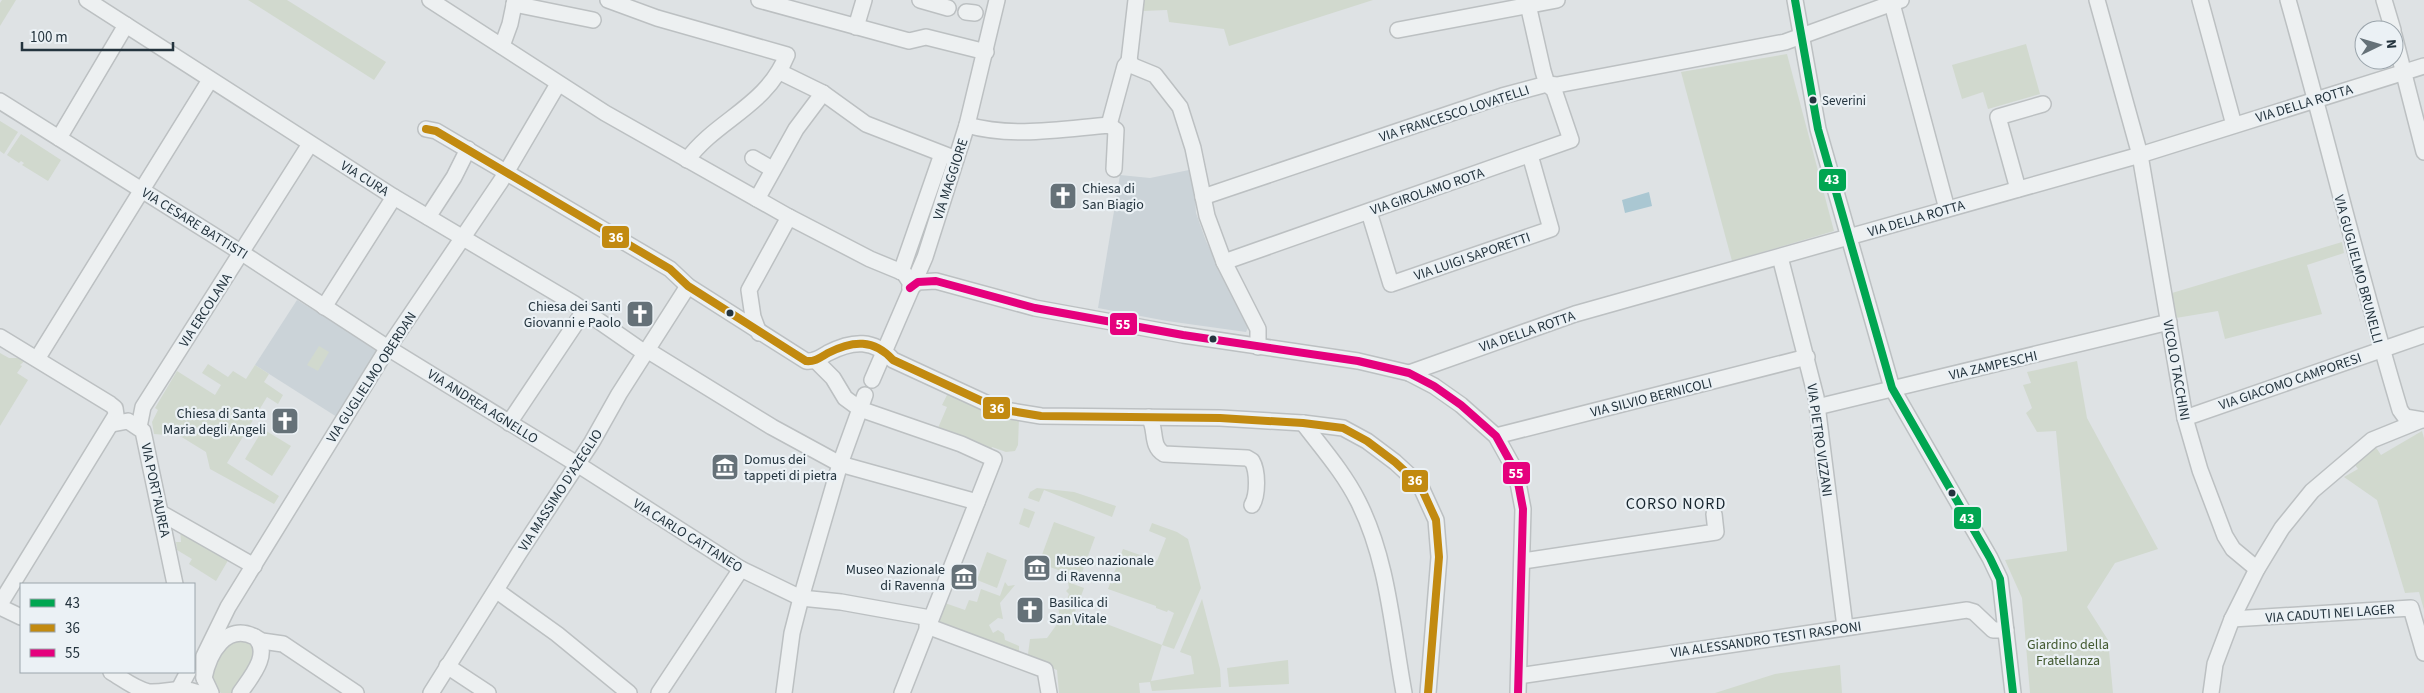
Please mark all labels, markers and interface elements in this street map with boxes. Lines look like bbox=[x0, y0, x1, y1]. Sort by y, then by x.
scale bar bbox=[22, 20, 174, 52]
north arrow bbox=[2354, 20, 2404, 70]
text: 100 m bbox=[30, 27, 68, 48]
text: N bbox=[2381, 38, 2401, 49]
street label: VIA FRANCESCO LOVATELLI bbox=[1377, 80, 1532, 148]
street label: VIA DELLA ROTTA bbox=[2253, 80, 2356, 128]
place label: Severini bbox=[1822, 92, 1866, 110]
marker: Severini bbox=[1808, 95, 1818, 105]
street label: VIA MAGGIORE bbox=[928, 136, 974, 223]
street label: VIA CURA bbox=[336, 156, 393, 202]
street label: VIA GIROLAMO ROTA bbox=[1368, 163, 1487, 221]
line badge: 43 bbox=[1818, 168, 1847, 192]
text: 43 bbox=[1825, 170, 1839, 190]
place label: Chiesa di San Biagio bbox=[1082, 179, 1144, 215]
church icon: Chiesa di San Biagio bbox=[1048, 181, 1078, 211]
street label: VIA CESARE BATTISTI bbox=[137, 183, 252, 265]
street label: VIA GUGLIELMO BRUNELLI bbox=[2329, 193, 2388, 346]
street label: VIA DELLA ROTTA bbox=[1865, 195, 1968, 242]
line badge: 36 bbox=[601, 225, 630, 249]
text: 36 bbox=[609, 228, 623, 248]
street label: VIA LUIGI SAPORETTI bbox=[1411, 228, 1533, 286]
street label: VIA ERCOLANA bbox=[174, 269, 237, 351]
place label: Chiesa dei Santi Giovanni e Paolo bbox=[524, 297, 621, 333]
church icon: Chiesa dei Santi Giovanni e Paolo bbox=[625, 299, 655, 329]
street label: VIA DELLA ROTTA bbox=[1477, 306, 1578, 358]
street label: VIA GUGLIELMO OBERDAN bbox=[322, 308, 422, 447]
unlabelled marker bbox=[725, 308, 735, 318]
line badge: 55 bbox=[1109, 312, 1138, 336]
text: 55 bbox=[1116, 315, 1130, 335]
street label: VICOLO TACCHINI bbox=[2157, 318, 2195, 422]
unlabelled marker bbox=[1208, 334, 1218, 344]
street label: VIA ZAMPESCHI bbox=[1947, 346, 2039, 386]
street label: VIA GIACOMO CAMPORESI bbox=[2216, 348, 2364, 416]
street label: VIA ANDREA AGNELLO bbox=[423, 365, 542, 449]
street label: VIA SILVIO BERNICOLI bbox=[1588, 373, 1714, 423]
street label: VIA PIETRO VIZZANI bbox=[1801, 382, 1837, 498]
line badge: 36 bbox=[982, 396, 1011, 420]
text: 36 bbox=[990, 399, 1004, 419]
place label: Chiesa di Santa Maria degli Angeli bbox=[163, 404, 266, 440]
church icon: Chiesa di Santa Maria degli Angeli bbox=[270, 406, 300, 436]
street label: VIA MASSIMO D'AZEGLIO bbox=[514, 426, 608, 556]
street label: VIA PORT'AUREA bbox=[135, 441, 175, 540]
place label: Domus dei tappeti di pietra bbox=[744, 450, 837, 486]
museum icon: Domus dei tappeti di pietra bbox=[710, 452, 740, 482]
line badge: 55 bbox=[1502, 461, 1531, 485]
text: 55 bbox=[1509, 464, 1523, 484]
line badge: 36 bbox=[1401, 469, 1429, 493]
text: 36 bbox=[1408, 471, 1422, 491]
unlabelled marker bbox=[1947, 488, 1957, 498]
district label: CORSO NORD bbox=[1626, 493, 1726, 515]
street label: VIA CARLO CATTANEO bbox=[629, 494, 746, 578]
line badge: 43 bbox=[1953, 506, 1982, 530]
text: 43 bbox=[1960, 509, 1974, 529]
place label: Museo nazionale di Ravenna bbox=[1056, 551, 1154, 587]
museum icon: Museo nazionale di Ravenna bbox=[1022, 553, 1052, 583]
place label: Museo Nazionale di Ravenna bbox=[846, 560, 945, 596]
museum icon: Museo Nazionale di Ravenna bbox=[949, 562, 979, 592]
legend bbox=[20, 583, 195, 673]
text: 43 bbox=[65, 593, 80, 614]
place label: Basilica di San Vitale bbox=[1049, 593, 1108, 629]
church icon: Basilica di San Vitale bbox=[1015, 595, 1045, 625]
street label: VIA CADUTI NEI LAGER bbox=[2265, 599, 2396, 628]
street label: VIA ALESSANDRO TESTI RASPONI bbox=[1670, 617, 1863, 663]
text: 36 bbox=[65, 618, 80, 639]
park label: Giardino della Fratellanza bbox=[2027, 635, 2109, 671]
text: 55 bbox=[65, 643, 80, 664]

